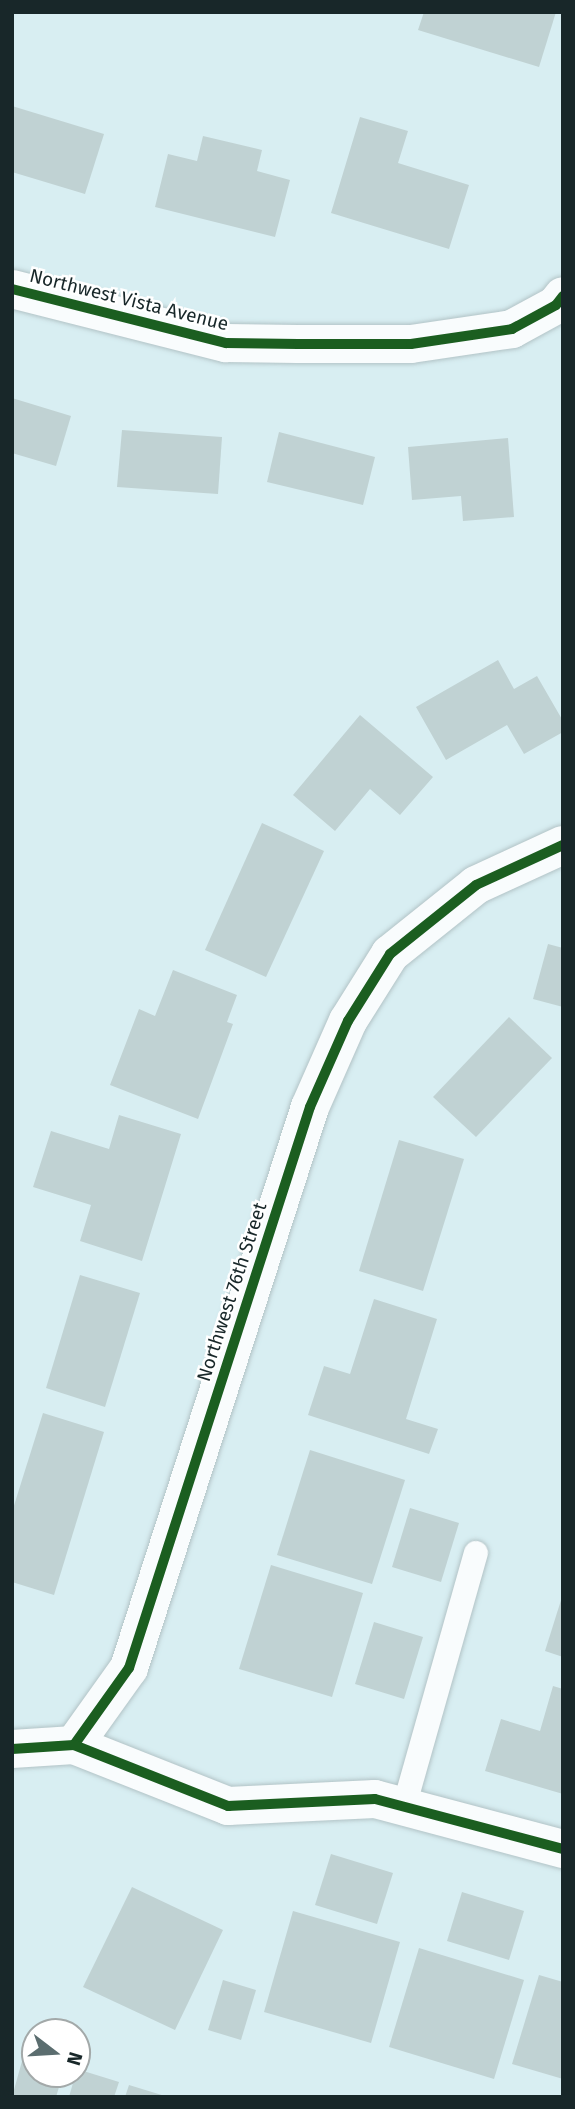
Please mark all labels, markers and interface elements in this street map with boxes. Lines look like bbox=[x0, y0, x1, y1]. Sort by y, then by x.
street label: Northwest Vista Avenue bbox=[27, 264, 231, 336]
street label: Northwest 76th Street bbox=[192, 1200, 272, 1384]
north arrow bbox=[21, 2018, 91, 2088]
text: N bbox=[62, 2049, 87, 2068]

